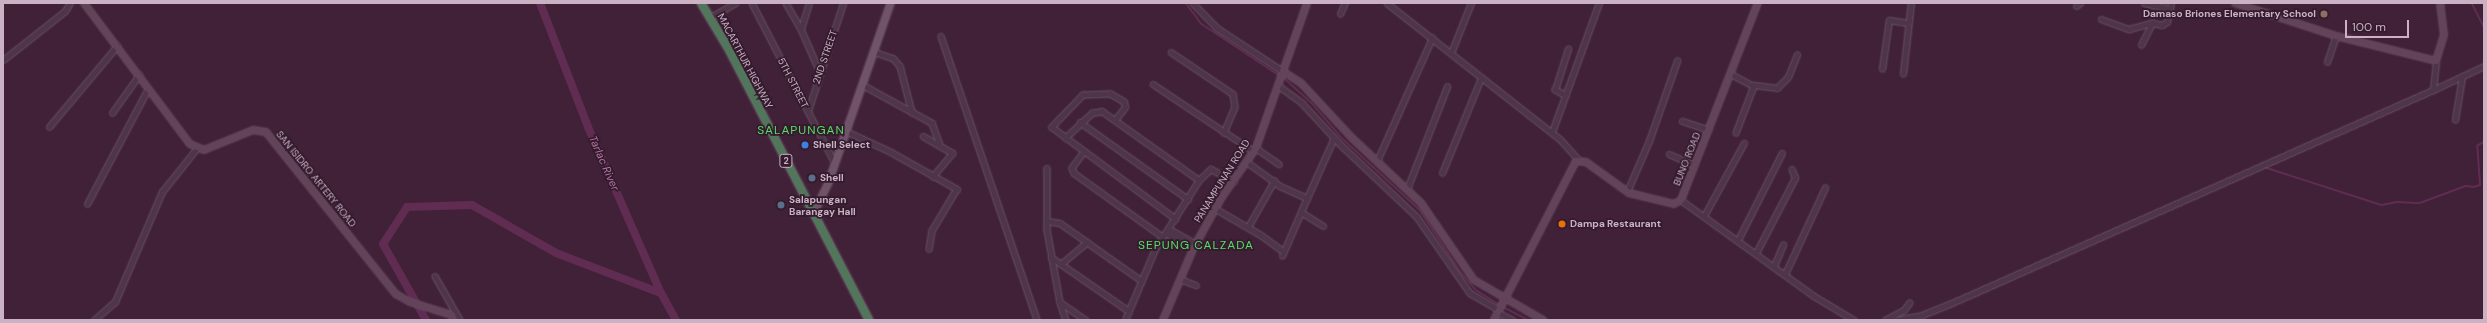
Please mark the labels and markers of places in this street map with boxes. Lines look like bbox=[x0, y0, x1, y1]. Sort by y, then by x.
place label: Damaso Briones Elementary School bbox=[2143, 8, 2316, 20]
marker: Damaso Briones Elementary School bbox=[2319, 9, 2329, 19]
place label: Shell Select bbox=[813, 139, 870, 151]
marker: Shell Select bbox=[800, 140, 810, 150]
place label: Shell bbox=[820, 172, 844, 184]
marker: Shell bbox=[807, 173, 817, 183]
place label: Salapungan Barangay Hall bbox=[789, 193, 856, 216]
marker: Salapungan Barangay Hall bbox=[776, 200, 786, 210]
place label: Dampa Restaurant bbox=[1570, 218, 1661, 230]
marker: Dampa Restaurant bbox=[1557, 219, 1567, 229]

